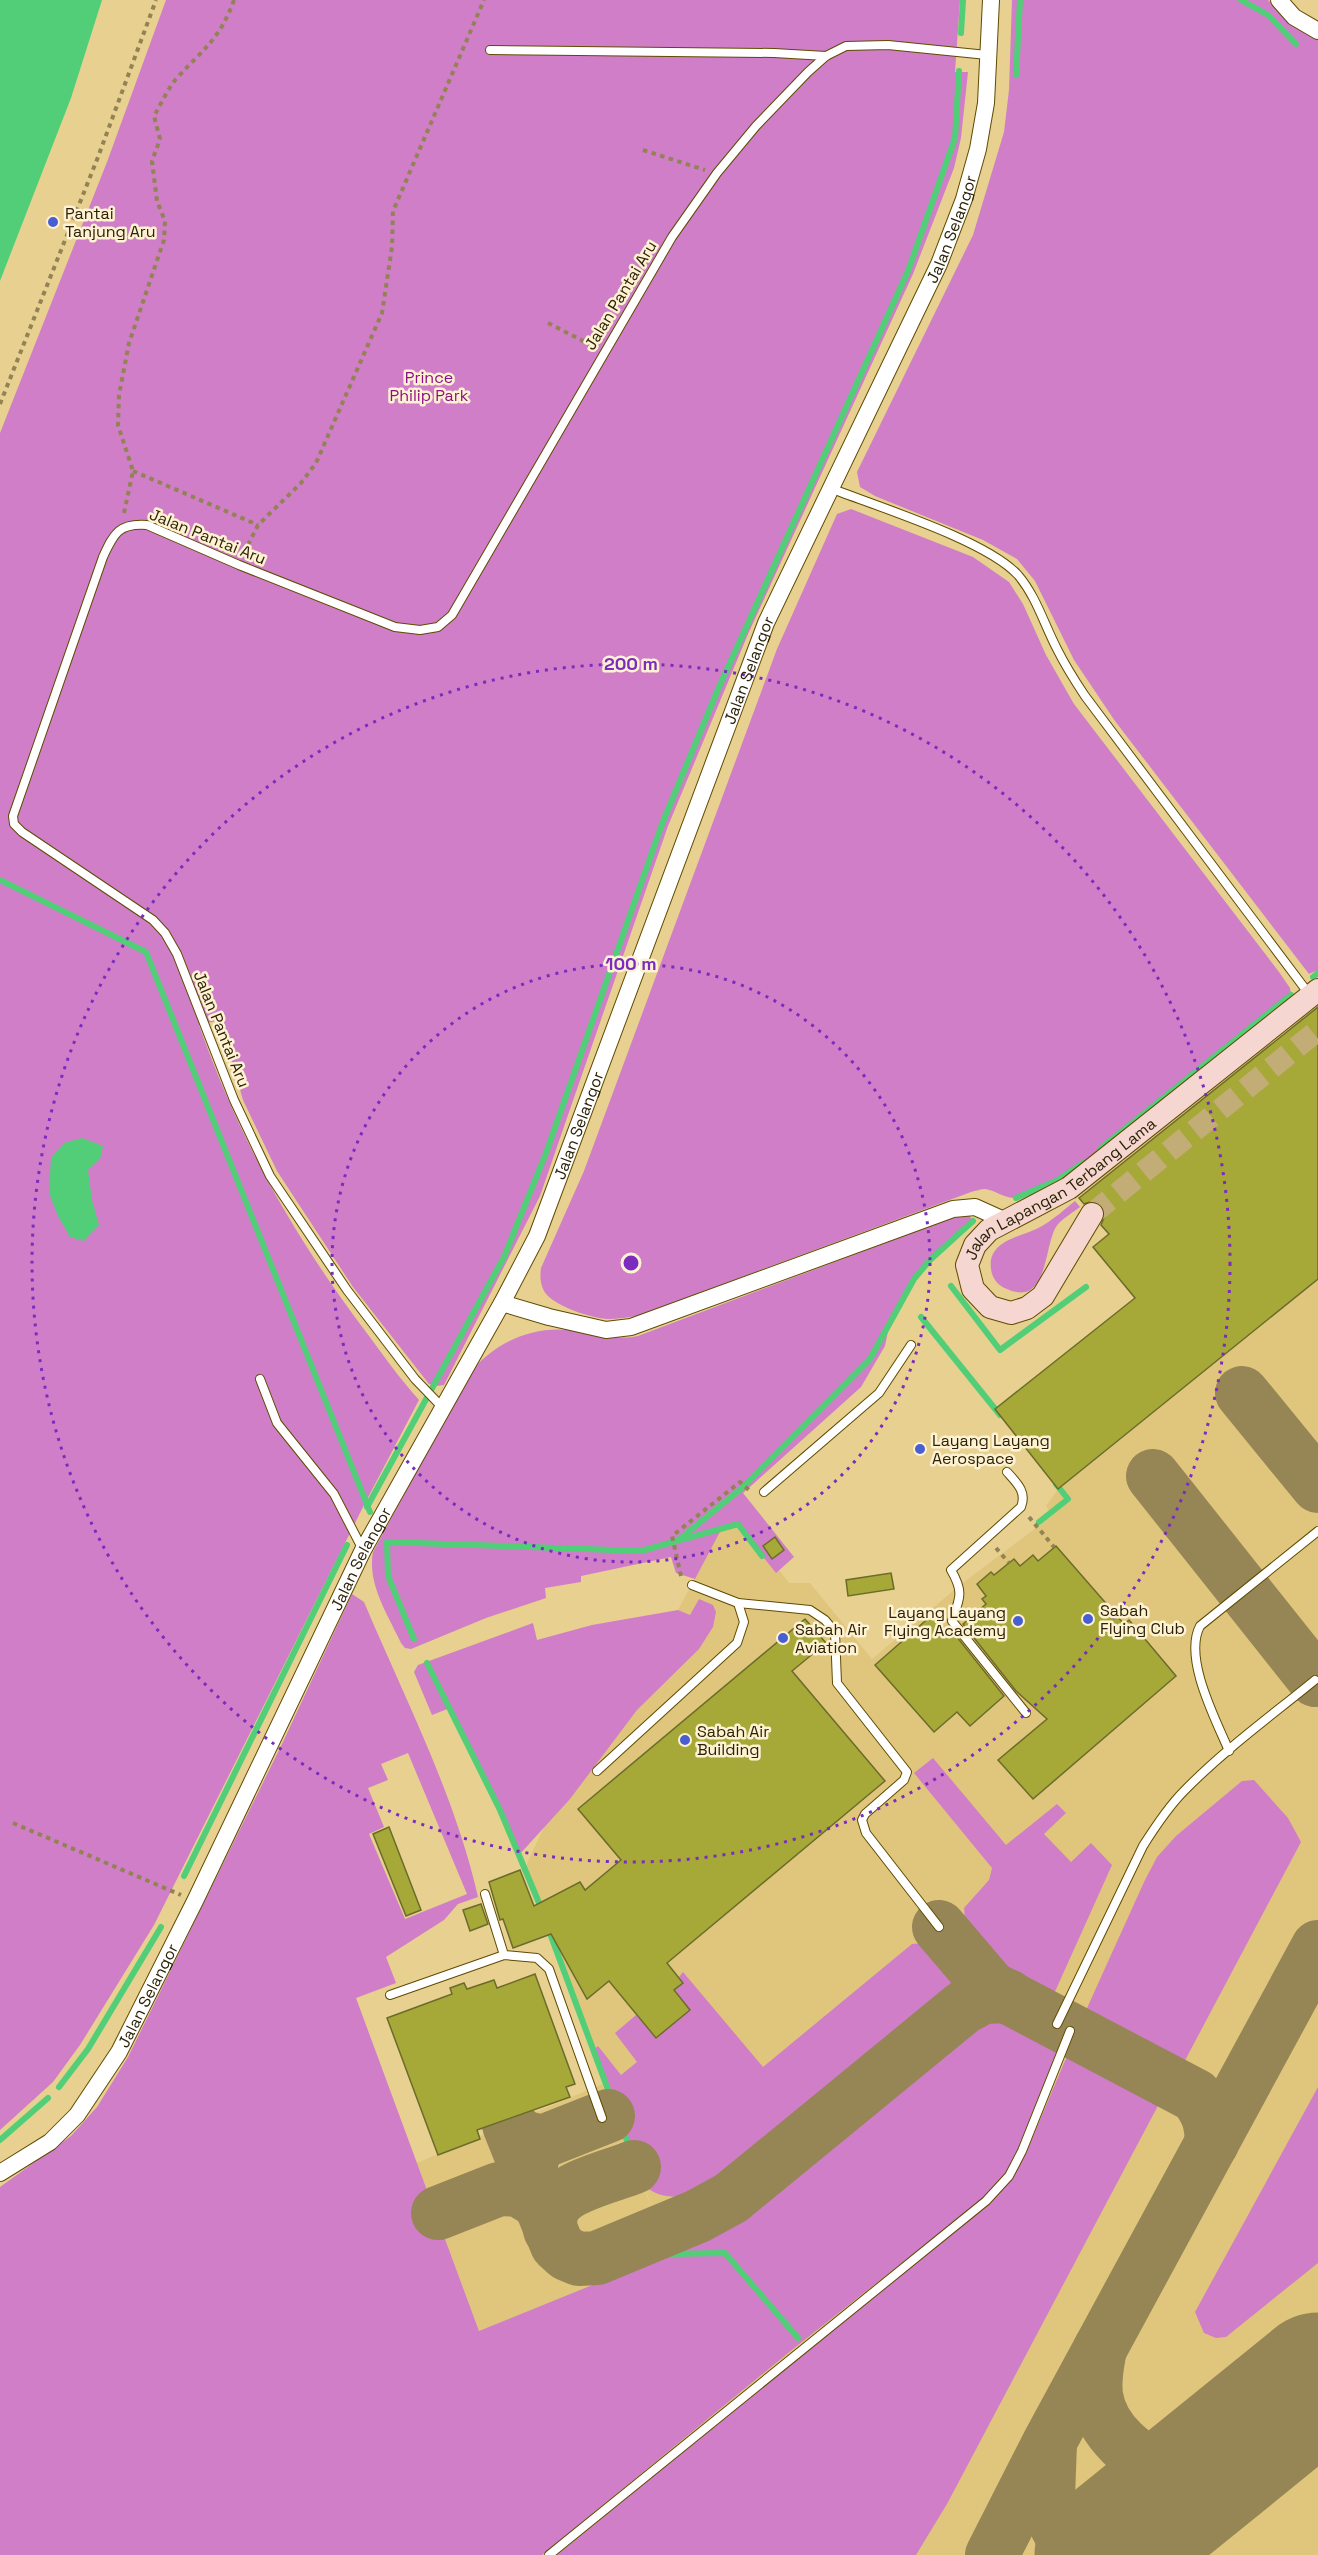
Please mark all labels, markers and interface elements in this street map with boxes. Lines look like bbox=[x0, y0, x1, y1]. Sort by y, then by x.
street label: Jalan Selangor bbox=[921, 173, 981, 287]
place label: Pantai Tanjung Aru bbox=[65, 203, 156, 242]
marker: Pantai Tanjung Aru bbox=[46, 215, 60, 229]
street label: Jalan Pantai Aru bbox=[580, 237, 661, 354]
park label: Prince Philip Park bbox=[390, 367, 469, 406]
street label: Jalan Pantai Aru bbox=[146, 504, 269, 569]
street label: Jalan Selangor bbox=[719, 613, 779, 727]
text: 200 m bbox=[604, 652, 658, 675]
text: 100 m bbox=[605, 952, 657, 975]
street label: Jalan Pantai Aru bbox=[189, 968, 254, 1091]
street label: Jalan Selangor bbox=[549, 1069, 609, 1183]
street label: Jalan Lapangan Terbang Lama bbox=[960, 1113, 1160, 1263]
centre of rings bbox=[621, 1253, 641, 1273]
place label: Layang Layang Aerospace bbox=[932, 1430, 1050, 1469]
marker: Layang Layang Aerospace bbox=[913, 1442, 927, 1456]
street label: Jalan Selangor bbox=[326, 1503, 396, 1614]
place label: Sabah Flying Club bbox=[1100, 1600, 1185, 1639]
place label: Layang Layang Flying Academy bbox=[884, 1602, 1006, 1641]
marker: Sabah Flying Club bbox=[1081, 1612, 1095, 1626]
marker: Layang Layang Flying Academy bbox=[1011, 1614, 1025, 1628]
place label: Sabah Air Aviation bbox=[795, 1619, 867, 1658]
marker: Sabah Air Aviation bbox=[776, 1631, 790, 1645]
place label: Sabah Air Building bbox=[697, 1721, 769, 1760]
marker: Sabah Air Building bbox=[678, 1733, 692, 1747]
street label: Jalan Selangor bbox=[113, 1940, 183, 2051]

